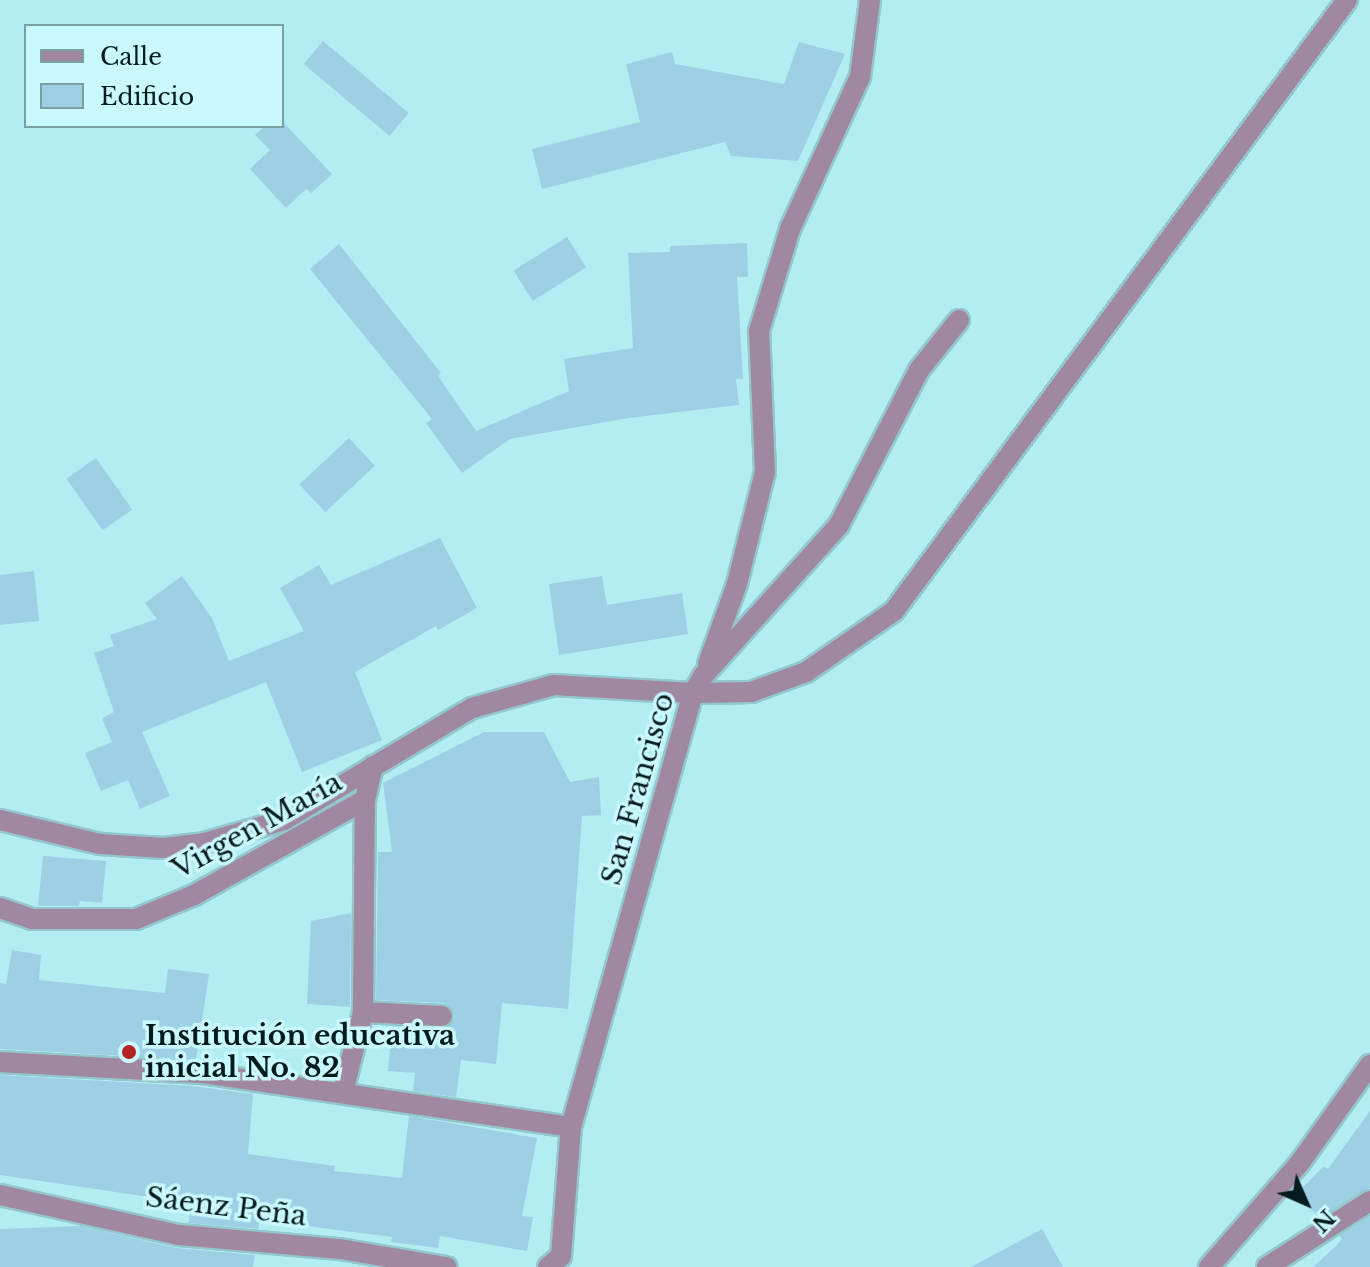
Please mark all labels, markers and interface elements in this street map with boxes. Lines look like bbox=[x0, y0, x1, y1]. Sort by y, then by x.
legend bbox=[24, 24, 284, 128]
text: Calle bbox=[100, 42, 162, 71]
text: Edificio bbox=[100, 82, 194, 111]
street label: San Francisco bbox=[595, 689, 681, 889]
street label: Virgen María bbox=[166, 765, 348, 887]
place label: Institución educativa inicial No. 82 bbox=[145, 1019, 455, 1085]
marker: Institución educativa inicial No. 82 bbox=[120, 1043, 138, 1061]
north arrow bbox=[1266, 1163, 1346, 1243]
street label: Sáenz Peña bbox=[144, 1180, 308, 1234]
text: N bbox=[1306, 1203, 1340, 1237]

